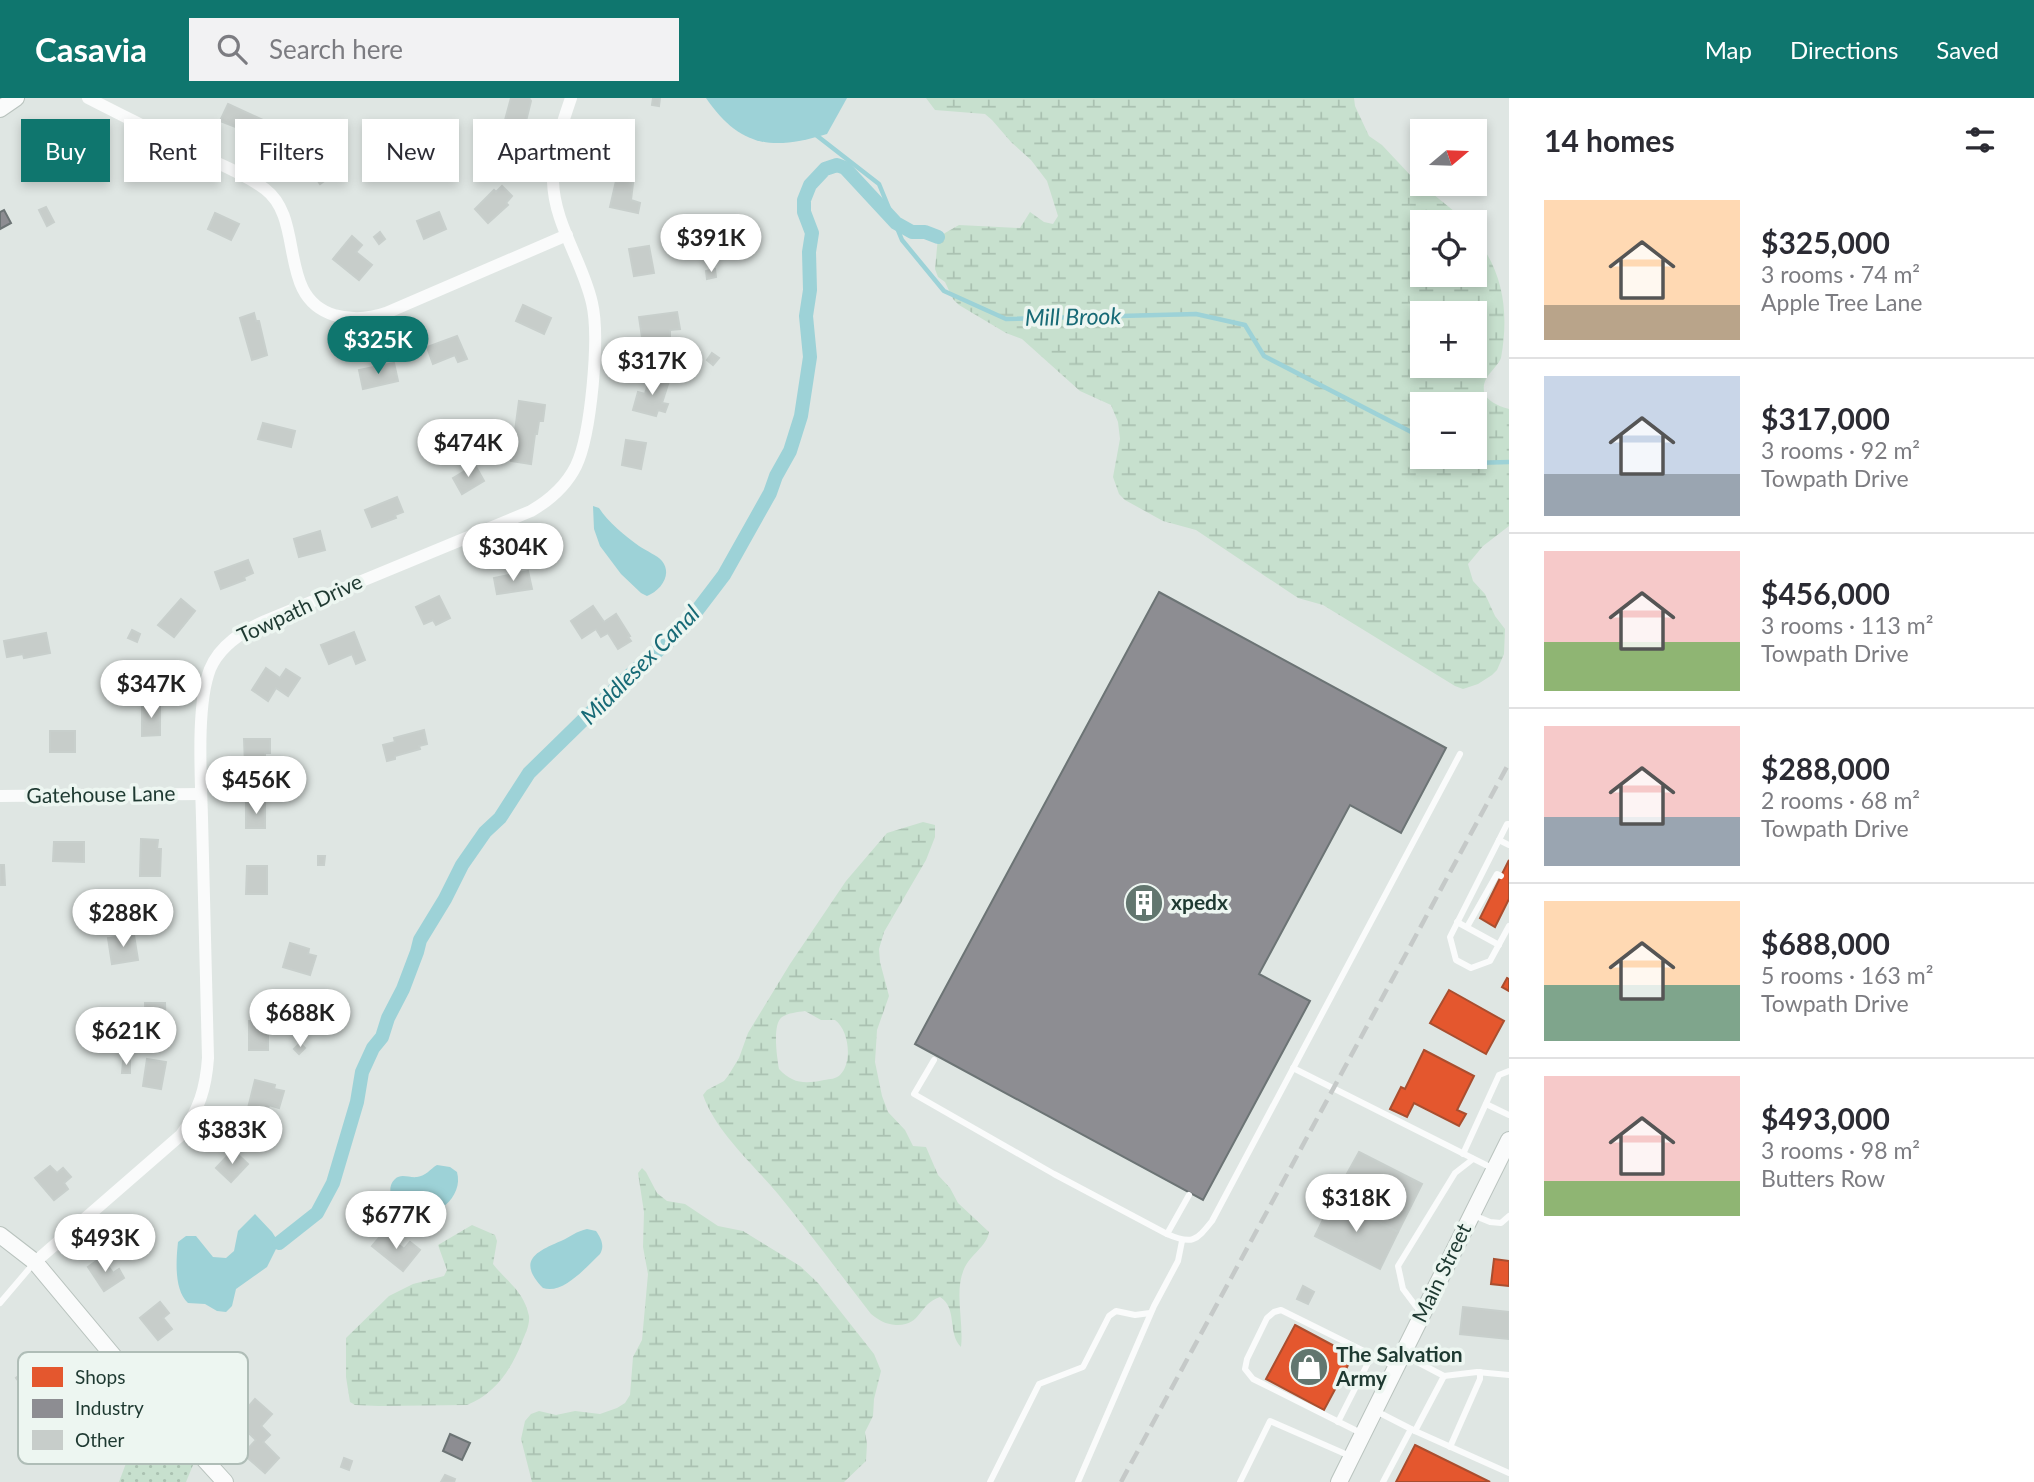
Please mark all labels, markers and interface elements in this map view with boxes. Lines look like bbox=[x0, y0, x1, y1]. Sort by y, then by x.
search box bbox=[189, 18, 679, 81]
text: Casavia bbox=[35, 29, 147, 69]
icon: search bbox=[213, 30, 251, 68]
text: Search here bbox=[269, 33, 403, 65]
text: Map bbox=[1705, 35, 1752, 64]
text: Directions bbox=[1790, 35, 1898, 64]
text: Saved bbox=[1936, 35, 1999, 64]
chip: Buy bbox=[21, 119, 110, 182]
chip: Rent bbox=[124, 119, 221, 182]
chip: Filters bbox=[235, 119, 348, 182]
chip: New bbox=[362, 119, 459, 182]
chip: Apartment bbox=[473, 119, 635, 182]
north arrow bbox=[1410, 119, 1488, 196]
map controls bbox=[1410, 119, 1487, 469]
icon: filters bbox=[1961, 121, 1999, 159]
text: 14 homes bbox=[1544, 122, 1675, 158]
button: locate bbox=[1410, 210, 1487, 287]
pin: $391K bbox=[662, 214, 760, 274]
text: $391K bbox=[676, 223, 746, 251]
text: $325,000 bbox=[1761, 224, 1890, 260]
icon: home bbox=[1600, 228, 1684, 312]
text: 3 rooms · 74 m² bbox=[1761, 260, 1920, 288]
text: Apple Tree Lane bbox=[1761, 288, 1922, 316]
water label: Mill Brook bbox=[1024, 301, 1123, 331]
button: + bbox=[1410, 301, 1487, 378]
pin: $325K bbox=[329, 316, 427, 376]
text: $325K bbox=[343, 325, 413, 353]
pin: $317K bbox=[603, 338, 701, 397]
text: $317K bbox=[617, 346, 687, 374]
button: − bbox=[1410, 392, 1487, 469]
text: $317,000 bbox=[1761, 400, 1890, 436]
icon: home bbox=[1600, 404, 1684, 488]
pin: $474K bbox=[419, 420, 517, 479]
text: $474K bbox=[433, 428, 503, 456]
text: 3 rooms · 92 m² bbox=[1761, 436, 1920, 464]
text: Towpath Drive bbox=[1761, 464, 1909, 492]
pin: $304K bbox=[464, 524, 562, 583]
text: $304K bbox=[478, 532, 548, 560]
street label: Towpath Drive bbox=[233, 568, 366, 647]
text: $456,000 bbox=[1761, 575, 1890, 611]
icon: home bbox=[1600, 579, 1684, 663]
water label: Middlesex Canal bbox=[574, 599, 705, 730]
text: 3 rooms · 113 m² bbox=[1761, 611, 1933, 639]
text: Towpath Drive bbox=[1761, 639, 1909, 667]
pin: $347K bbox=[102, 660, 200, 720]
text: $347K bbox=[116, 669, 186, 697]
text: $288,000 bbox=[1761, 750, 1890, 786]
icon: home bbox=[1600, 754, 1684, 838]
pin: $456K bbox=[207, 756, 305, 816]
text: $456K bbox=[221, 765, 291, 793]
street label: Gatehouse Lane bbox=[26, 780, 176, 807]
text: 2 rooms · 68 m² bbox=[1761, 786, 1920, 814]
text: Towpath Drive bbox=[1761, 814, 1909, 842]
building icon: xpedx bbox=[1123, 882, 1165, 924]
place label: xpedx bbox=[1171, 889, 1228, 914]
pin: $288K bbox=[74, 890, 172, 949]
text: $288K bbox=[88, 898, 158, 926]
text: $688,000 bbox=[1761, 925, 1890, 961]
icon: home bbox=[1600, 929, 1684, 1013]
text: 5 rooms · 163 m² bbox=[1761, 961, 1933, 989]
text: Towpath Drive bbox=[1761, 989, 1909, 1017]
pin: $688K bbox=[251, 990, 349, 1049]
text: $688K bbox=[265, 998, 335, 1026]
pin: $621K bbox=[77, 1007, 175, 1067]
text: $621K bbox=[91, 1016, 161, 1044]
text: $493,000 bbox=[1761, 1100, 1890, 1136]
icon: home bbox=[1600, 1104, 1684, 1188]
pin: $383K bbox=[183, 1107, 281, 1166]
text: $383K bbox=[197, 1115, 267, 1143]
text: 3 rooms · 98 m² bbox=[1761, 1136, 1920, 1164]
text: Butters Row bbox=[1761, 1164, 1885, 1192]
pin: $318K bbox=[1307, 1174, 1405, 1234]
text: $318K bbox=[1321, 1183, 1391, 1211]
pin: $677K bbox=[347, 1192, 445, 1251]
text: $677K bbox=[361, 1200, 431, 1228]
pin: $493K bbox=[56, 1214, 154, 1274]
street label: Main Street bbox=[1406, 1218, 1476, 1326]
text: $493K bbox=[70, 1223, 140, 1251]
place label: The Salvation Army bbox=[1335, 1341, 1463, 1390]
shop icon: The Salvation Army bbox=[1288, 1346, 1330, 1388]
legend bbox=[18, 1352, 248, 1464]
text: Shops bbox=[75, 1365, 125, 1388]
text: Industry bbox=[75, 1396, 144, 1419]
text: Other bbox=[75, 1428, 125, 1451]

